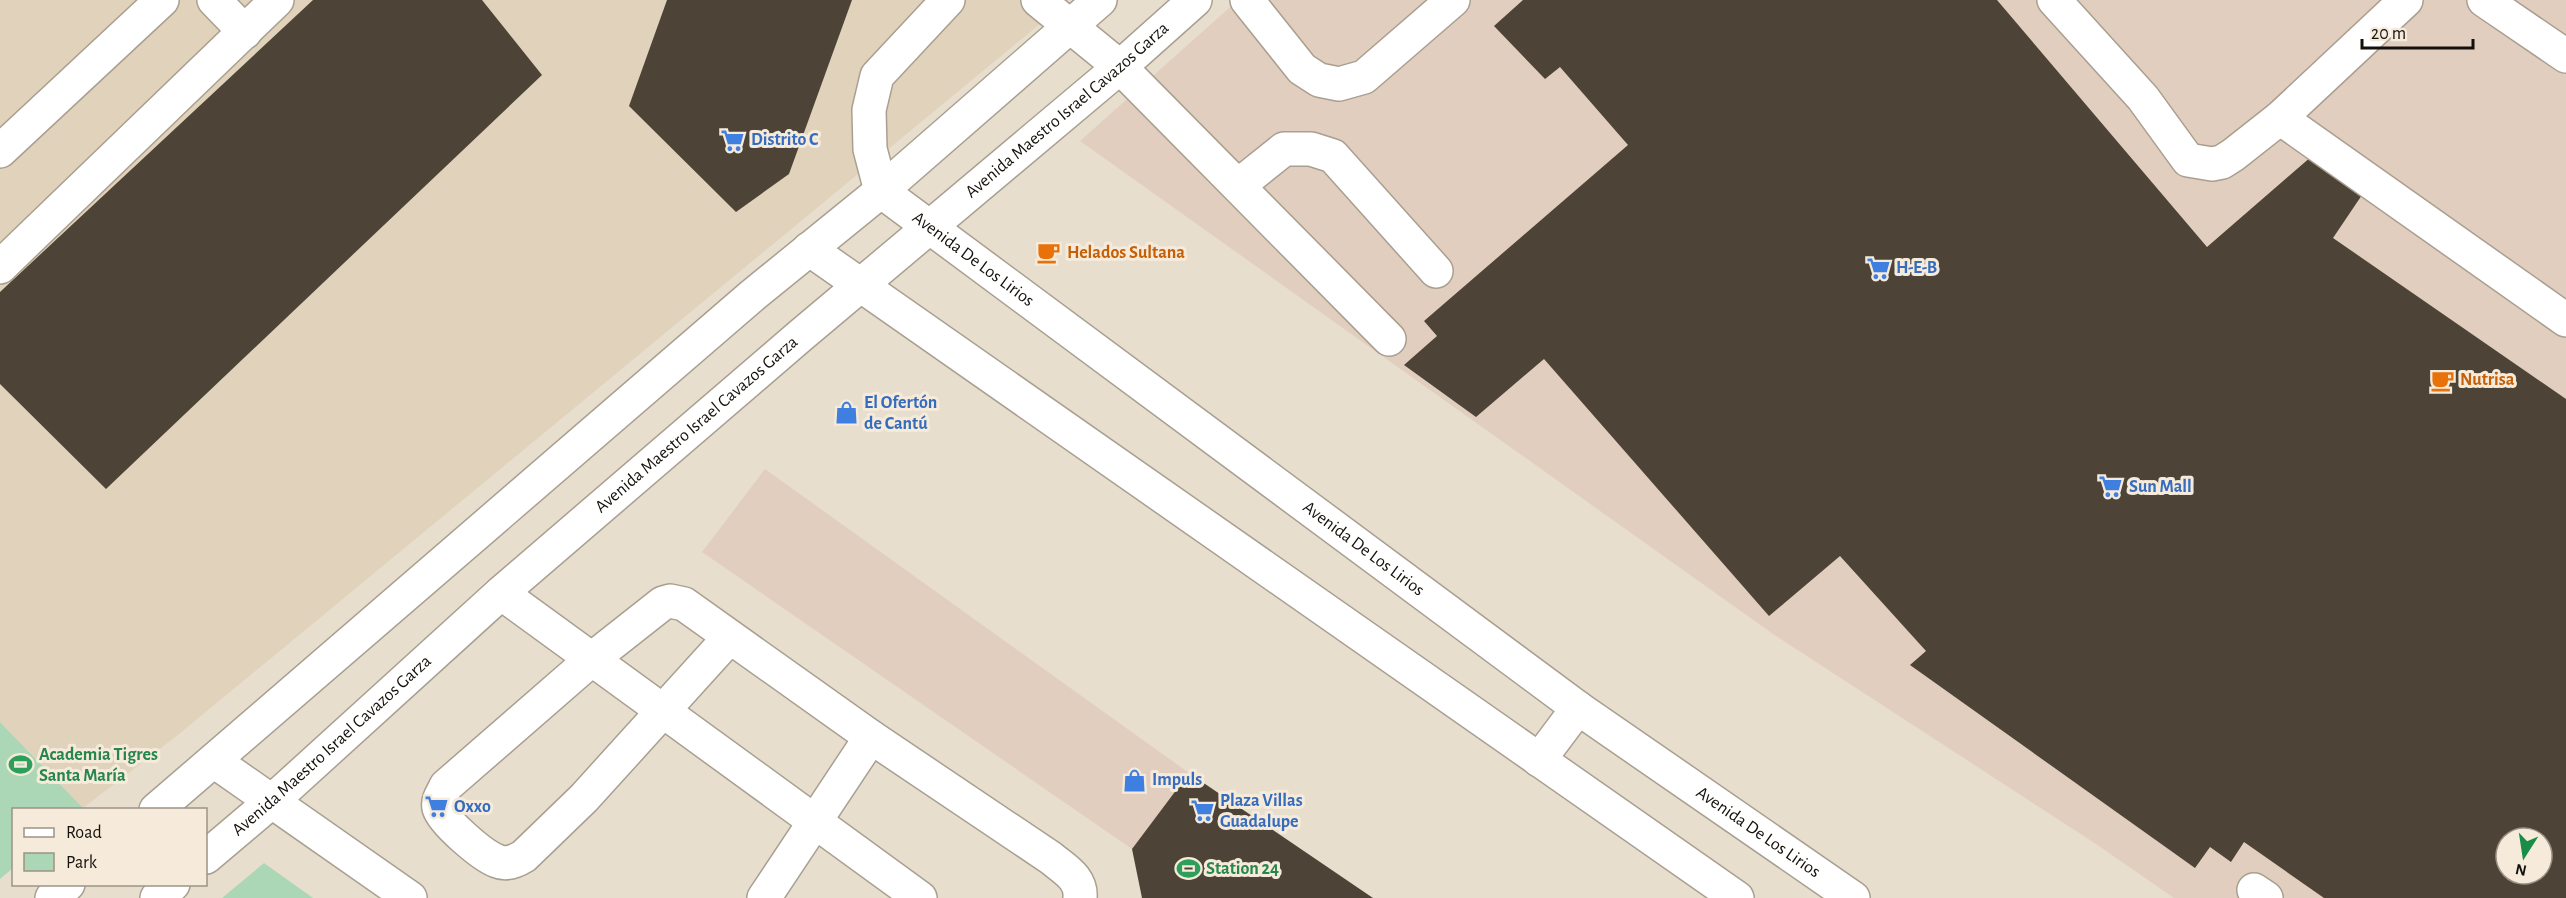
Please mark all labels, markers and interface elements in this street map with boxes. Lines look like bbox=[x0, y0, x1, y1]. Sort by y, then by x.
scale bar bbox=[2362, 12, 2473, 50]
street label: Avenida Maestro Israel Cavazos Garza bbox=[962, 19, 1172, 202]
text: 20 m bbox=[2371, 25, 2406, 43]
supermarket icon: Distrito C bbox=[720, 127, 746, 153]
place label: Distrito C bbox=[751, 131, 819, 149]
street label: Avenida De Los Lirios bbox=[909, 208, 1037, 310]
cafe icon: Helados Sultana bbox=[1036, 240, 1062, 266]
place label: Helados Sultana bbox=[1067, 244, 1185, 262]
supermarket icon: H-E-B bbox=[1865, 255, 1891, 281]
place label: H-E-B bbox=[1896, 259, 1937, 277]
street label: Avenida Maestro Israel Cavazos Garza bbox=[592, 333, 801, 517]
cafe icon: Nutrisa bbox=[2429, 367, 2455, 393]
place label: Nutrisa bbox=[2460, 371, 2515, 389]
place label: El Ofertón de Cantú bbox=[864, 394, 937, 433]
shop icon: El Ofertón de Cantú bbox=[833, 400, 859, 426]
supermarket icon: Sun Mall bbox=[2098, 474, 2124, 500]
place label: Sun Mall bbox=[2129, 478, 2192, 496]
street label: Avenida De Los Lirios bbox=[1299, 498, 1428, 600]
street label: Avenida Maestro Israel Cavazos Garza bbox=[229, 652, 435, 840]
place label: Academia Tigres Santa María bbox=[39, 746, 158, 785]
sports icon: Academia Tigres Santa María bbox=[8, 752, 34, 778]
shop icon: Impuls bbox=[1121, 767, 1147, 793]
place label: Impuls bbox=[1152, 771, 1202, 789]
street label: Avenida De Los Lirios bbox=[1693, 783, 1823, 881]
place label: Plaza Villas Guadalupe bbox=[1220, 792, 1303, 831]
supermarket icon: Oxxo bbox=[423, 794, 449, 820]
place label: Oxxo bbox=[454, 798, 491, 816]
supermarket icon: Plaza Villas Guadalupe bbox=[1189, 798, 1215, 824]
legend bbox=[12, 808, 207, 886]
text: Road bbox=[66, 824, 102, 842]
north arrow bbox=[2494, 826, 2554, 886]
text: Park bbox=[66, 854, 98, 872]
sports icon: Station 24 bbox=[1175, 856, 1201, 882]
place label: Station 24 bbox=[1206, 860, 1279, 878]
text: N bbox=[2514, 861, 2528, 879]

